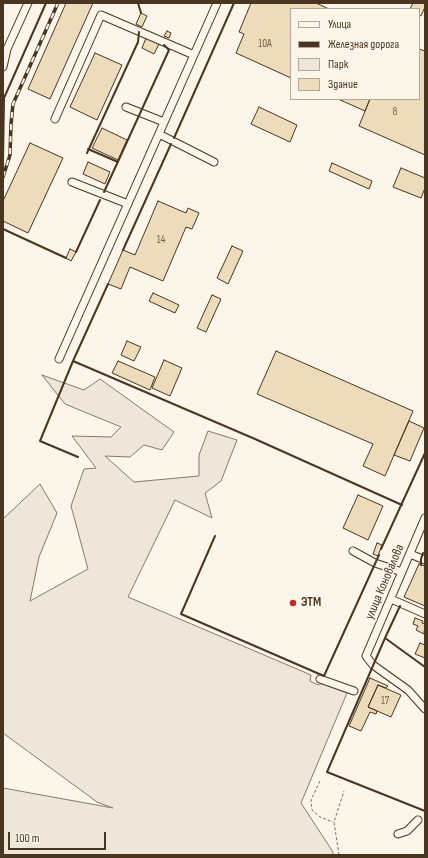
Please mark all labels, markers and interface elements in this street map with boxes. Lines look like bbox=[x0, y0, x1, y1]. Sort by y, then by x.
legend bbox=[290, 8, 420, 100]
text: Улица bbox=[328, 17, 351, 32]
house number: 10А bbox=[258, 37, 272, 51]
text: Железная дорога bbox=[328, 37, 399, 52]
text: Парк bbox=[328, 57, 348, 72]
text: Здание bbox=[328, 77, 358, 92]
house number: 8 bbox=[393, 105, 397, 119]
house number: 14 bbox=[157, 233, 165, 247]
street label: улица Коновалова bbox=[362, 542, 408, 622]
place label: ЭТМ bbox=[301, 595, 321, 611]
marker: ЭТМ bbox=[288, 598, 298, 608]
house number: 17 bbox=[381, 694, 389, 708]
scale bar bbox=[10, 824, 108, 850]
text: 100 m bbox=[15, 831, 40, 846]

